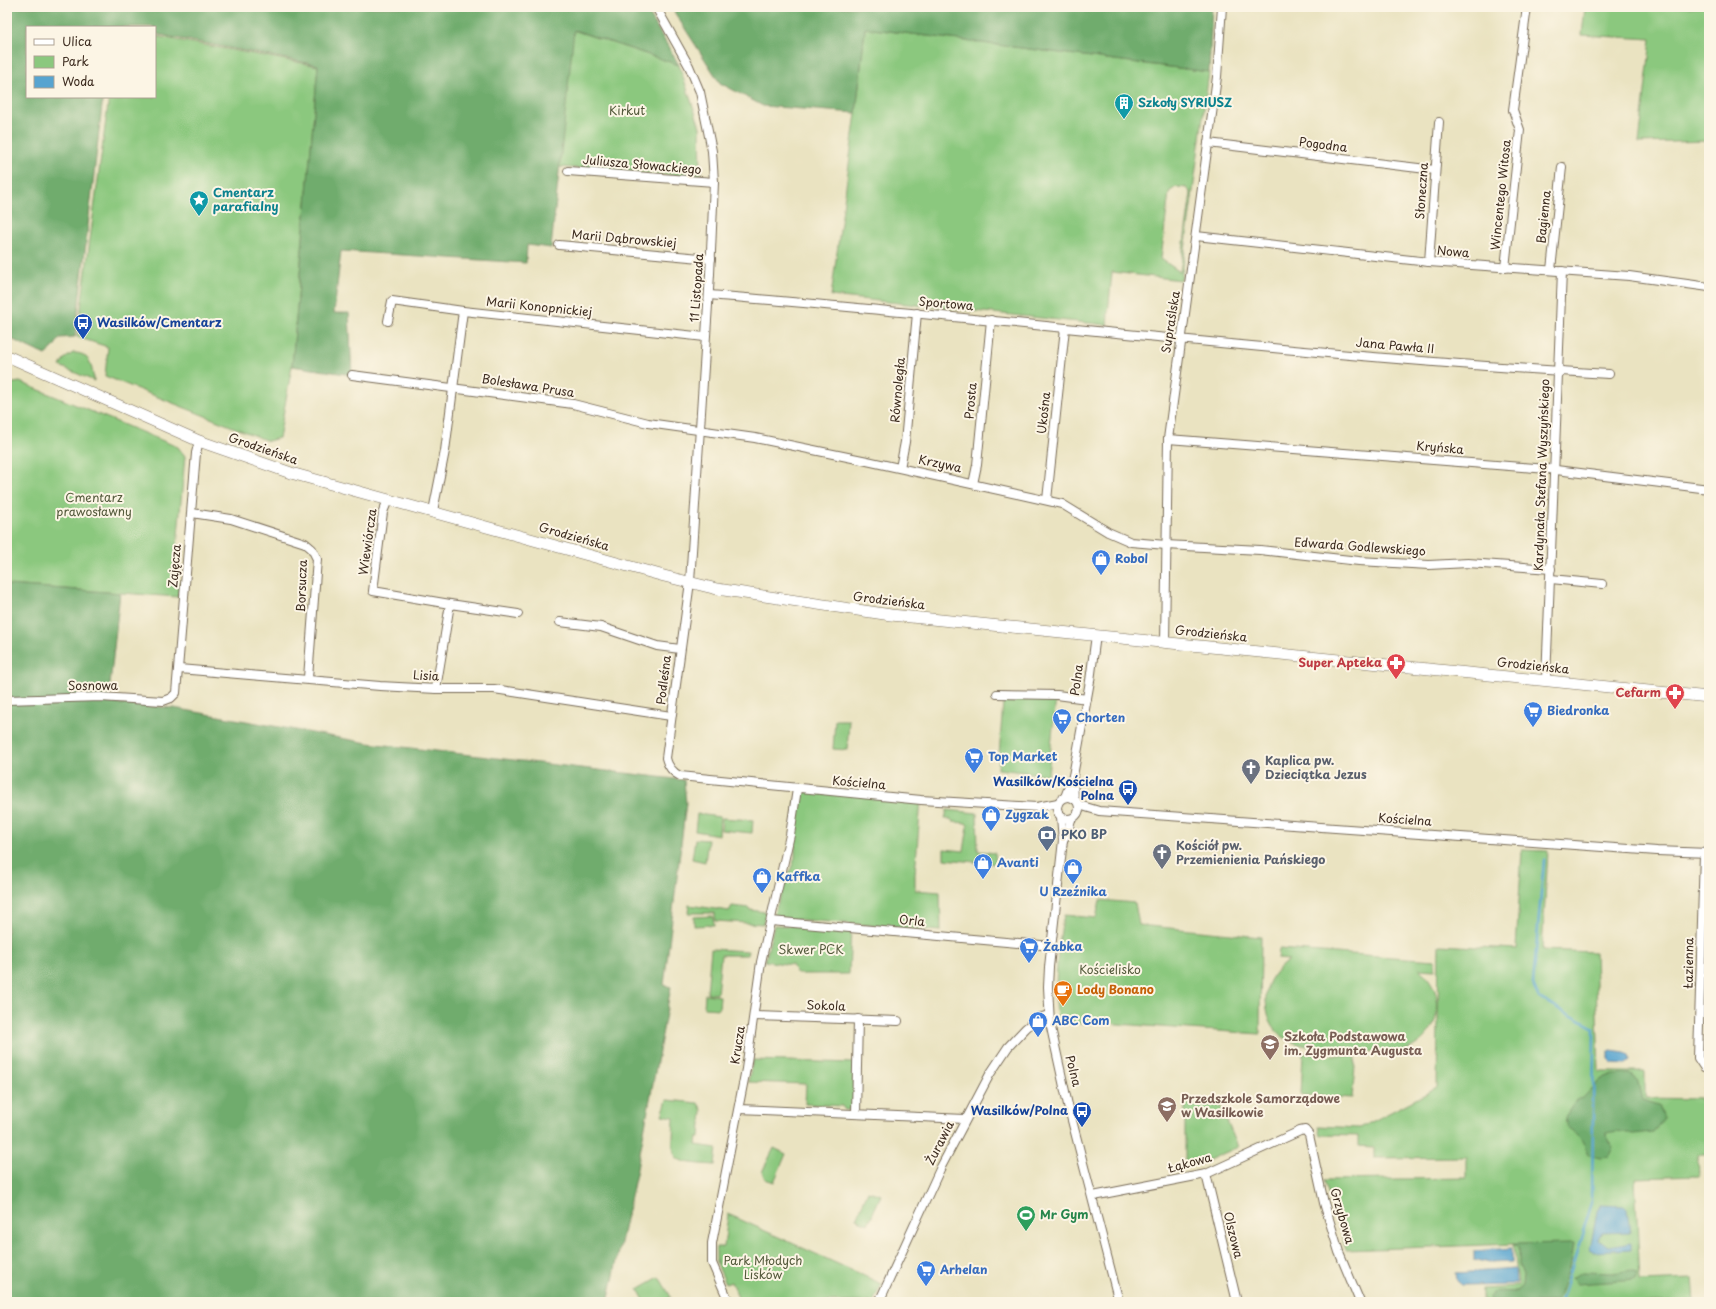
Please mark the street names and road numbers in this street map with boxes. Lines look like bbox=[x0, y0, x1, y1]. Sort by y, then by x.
street label: Pogodna bbox=[1298, 132, 1349, 156]
street label: Wincentego Witosa bbox=[1485, 138, 1515, 251]
street label: Juliusza Słowackiego bbox=[582, 150, 703, 178]
street label: Słoneczna bbox=[1410, 161, 1432, 220]
street label: Bagienna bbox=[1531, 189, 1555, 244]
street label: Marii Dąbrowskiej bbox=[571, 224, 677, 252]
street label: Nowa bbox=[1436, 241, 1471, 261]
street label: 11 Listopada bbox=[685, 252, 707, 323]
street label: Supraślska bbox=[1156, 289, 1184, 354]
street label: Marii Konopnickiej bbox=[485, 291, 593, 321]
street label: Sportowa bbox=[918, 292, 975, 314]
street label: Jana Pawła II bbox=[1355, 333, 1435, 357]
street label: Równoległa bbox=[885, 356, 909, 423]
street label: Bolesława Prusa bbox=[481, 369, 576, 401]
street label: Kardynała Stefana Wyszyńskiego bbox=[1529, 378, 1553, 572]
street label: Prosta bbox=[959, 381, 981, 420]
street label: Ukośna bbox=[1032, 390, 1054, 435]
street label: Grodzieńska bbox=[226, 428, 301, 469]
street label: Kryńska bbox=[1416, 436, 1465, 458]
street label: Krzywa bbox=[917, 450, 964, 476]
street label: Wiewiórcza bbox=[353, 507, 381, 576]
street label: Grodzieńska bbox=[537, 517, 612, 555]
street label: Edwarda Godlewskiego bbox=[1294, 532, 1427, 560]
street label: Zajęcza bbox=[163, 543, 185, 588]
street label: Borsucza bbox=[291, 559, 311, 613]
street label: Grodzieńska bbox=[852, 587, 927, 613]
street label: Grodzieńska bbox=[1174, 620, 1249, 646]
street label: Grodzieńska bbox=[1496, 652, 1571, 678]
street label: Podleśna bbox=[651, 654, 675, 706]
street label: Polna bbox=[1065, 662, 1087, 697]
street label: Lisia bbox=[412, 665, 440, 685]
street label: Sosnowa bbox=[68, 676, 119, 694]
street label: Kościelna bbox=[832, 771, 887, 793]
street label: Kościelna bbox=[1378, 808, 1433, 830]
street label: Orla bbox=[898, 910, 926, 930]
street label: Łazienna bbox=[1679, 937, 1697, 989]
street label: Sokola bbox=[806, 995, 846, 1015]
street label: Krucza bbox=[725, 1024, 749, 1065]
street label: Polna bbox=[1061, 1053, 1087, 1089]
street label: Żurawia bbox=[920, 1117, 958, 1168]
street label: Łąkowa bbox=[1165, 1147, 1214, 1177]
street label: Grzybowa bbox=[1326, 1186, 1360, 1246]
street label: Olszowa bbox=[1219, 1210, 1249, 1260]

